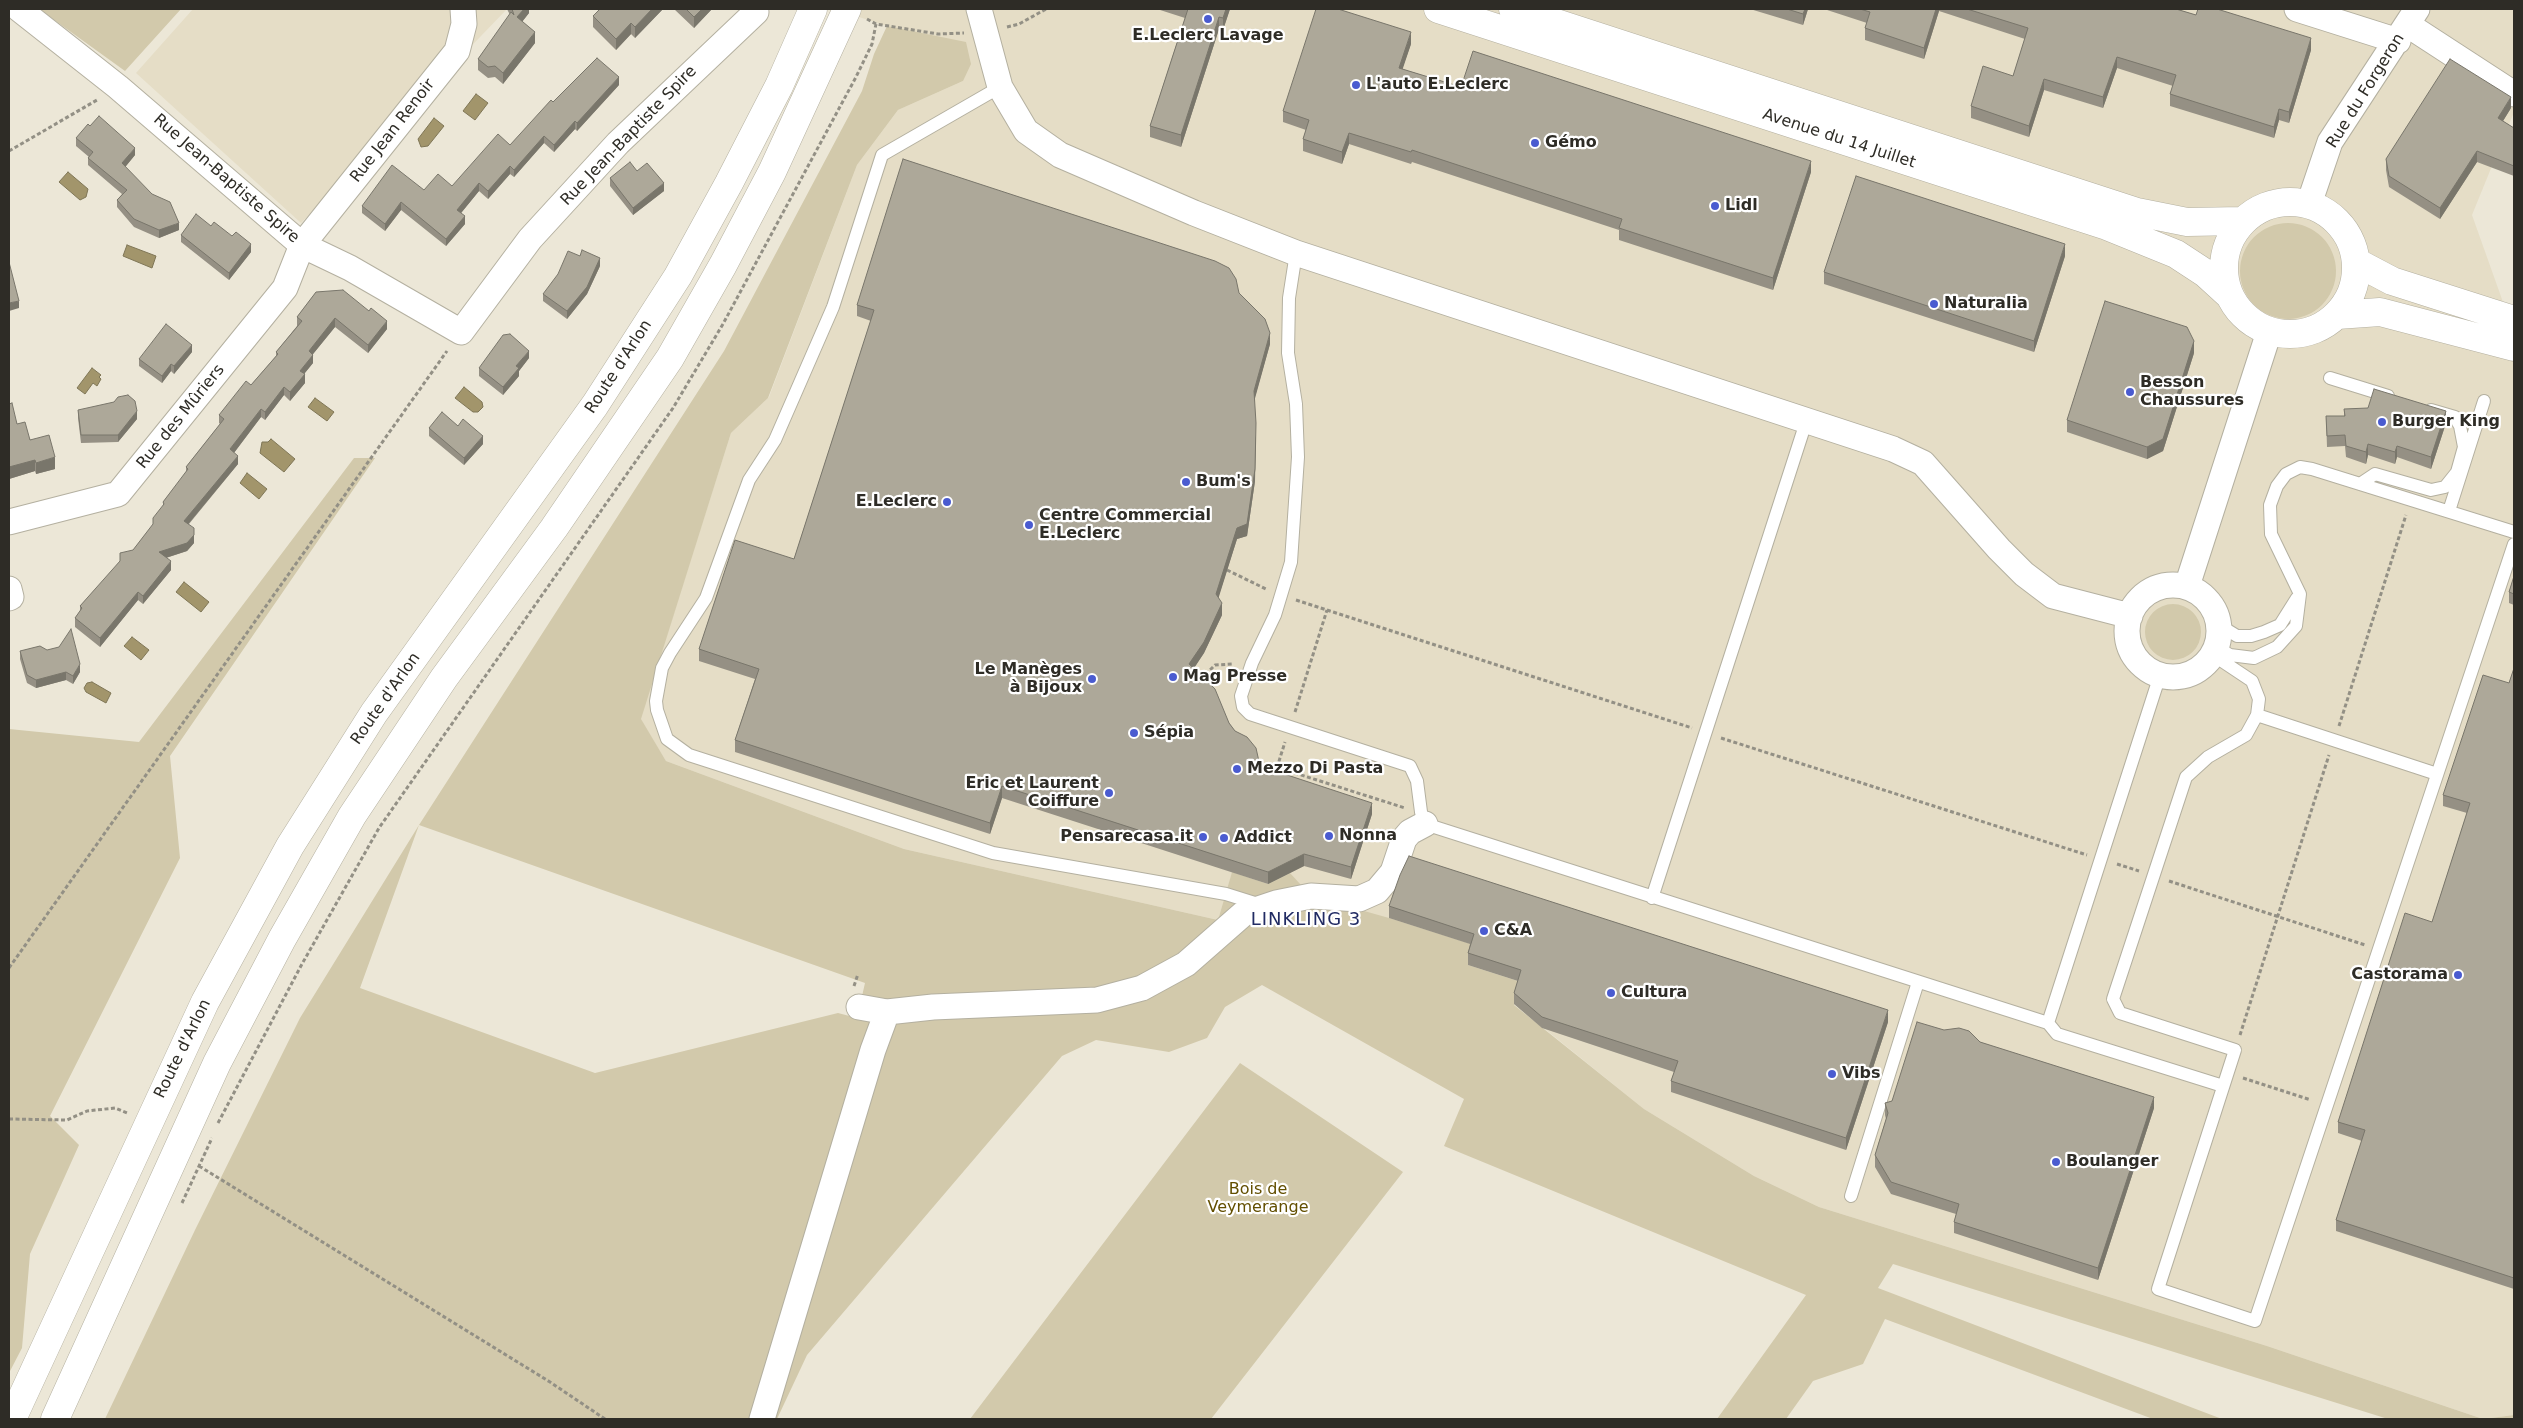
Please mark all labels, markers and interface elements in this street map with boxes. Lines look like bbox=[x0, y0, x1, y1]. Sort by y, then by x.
marker: E.Leclerc Lavage bbox=[1202, 13, 1214, 25]
place label: E.Leclerc Lavage bbox=[1132, 26, 1284, 46]
street label: Rue du Forgeron bbox=[2323, 30, 2409, 152]
street label: Rue Jean-Baptiste Spire bbox=[557, 62, 701, 210]
street label: Rue Jean Renoir bbox=[347, 75, 439, 187]
place label: L'auto E.Leclerc bbox=[1366, 75, 1509, 95]
marker: L'auto E.Leclerc bbox=[1350, 79, 1362, 91]
street label: Avenue du 14 Juillet bbox=[1760, 105, 1918, 173]
street label: Rue Jean-Baptiste Spire bbox=[149, 110, 303, 248]
place label: Gémo bbox=[1545, 133, 1597, 153]
marker: Gémo bbox=[1529, 137, 1541, 149]
place label: Lidl bbox=[1725, 196, 1758, 216]
marker: Lidl bbox=[1709, 200, 1721, 212]
place label: Naturalia bbox=[1944, 294, 2028, 314]
marker: Naturalia bbox=[1928, 298, 1940, 310]
street label: Route d'Arlon bbox=[582, 316, 656, 418]
street label: Rue des Mûriers bbox=[133, 361, 229, 473]
place label: Besson Chaussures bbox=[2140, 373, 2244, 411]
marker: Besson Chaussures bbox=[2124, 386, 2136, 398]
place label: Burger King bbox=[2392, 412, 2500, 432]
marker: Burger King bbox=[2376, 416, 2388, 428]
place label: Bum's bbox=[1196, 472, 1251, 492]
marker: Bum's bbox=[1180, 476, 1192, 488]
place label: E.Leclerc bbox=[856, 492, 937, 512]
marker: E.Leclerc bbox=[941, 496, 953, 508]
place label: Centre Commercial E.Leclerc bbox=[1039, 506, 1211, 544]
marker: Centre Commercial E.Leclerc bbox=[1023, 519, 1035, 531]
street label: Route d'Arlon bbox=[347, 649, 425, 749]
place label: Le Manèges à Bijoux bbox=[975, 660, 1082, 698]
place label: Mag Presse bbox=[1183, 667, 1287, 687]
marker: Mag Presse bbox=[1167, 671, 1179, 683]
marker: Le Manèges à Bijoux bbox=[1086, 673, 1098, 685]
place label: Sépia bbox=[1144, 723, 1194, 743]
marker: Sépia bbox=[1128, 727, 1140, 739]
place label: Mezzo Di Pasta bbox=[1247, 759, 1383, 779]
marker: Mezzo Di Pasta bbox=[1231, 763, 1243, 775]
place label: Eric et Laurent Coiffure bbox=[965, 774, 1099, 812]
marker: Eric et Laurent Coiffure bbox=[1103, 787, 1115, 799]
place label: Nonna bbox=[1339, 826, 1397, 846]
place label: Pensarecasa.it bbox=[1060, 827, 1193, 847]
place label: Addict bbox=[1234, 828, 1292, 848]
marker: Nonna bbox=[1323, 830, 1335, 842]
marker: Pensarecasa.it bbox=[1197, 831, 1209, 843]
marker: Addict bbox=[1218, 832, 1230, 844]
district label: LINKLING 3 bbox=[1249, 909, 1363, 931]
place label: C&A bbox=[1494, 921, 1532, 941]
marker: C&A bbox=[1478, 925, 1490, 937]
place label: Castorama bbox=[2351, 965, 2448, 985]
marker: Castorama bbox=[2452, 969, 2464, 981]
place label: Cultura bbox=[1621, 983, 1687, 1003]
marker: Cultura bbox=[1605, 987, 1617, 999]
street label: Route d'Arlon bbox=[151, 996, 215, 1102]
place label: Vibs bbox=[1842, 1064, 1881, 1084]
marker: Vibs bbox=[1826, 1068, 1838, 1080]
place label: Boulanger bbox=[2066, 1152, 2158, 1172]
marker: Boulanger bbox=[2050, 1156, 2062, 1168]
park label: Bois de Veymerange bbox=[1208, 1180, 1308, 1218]

